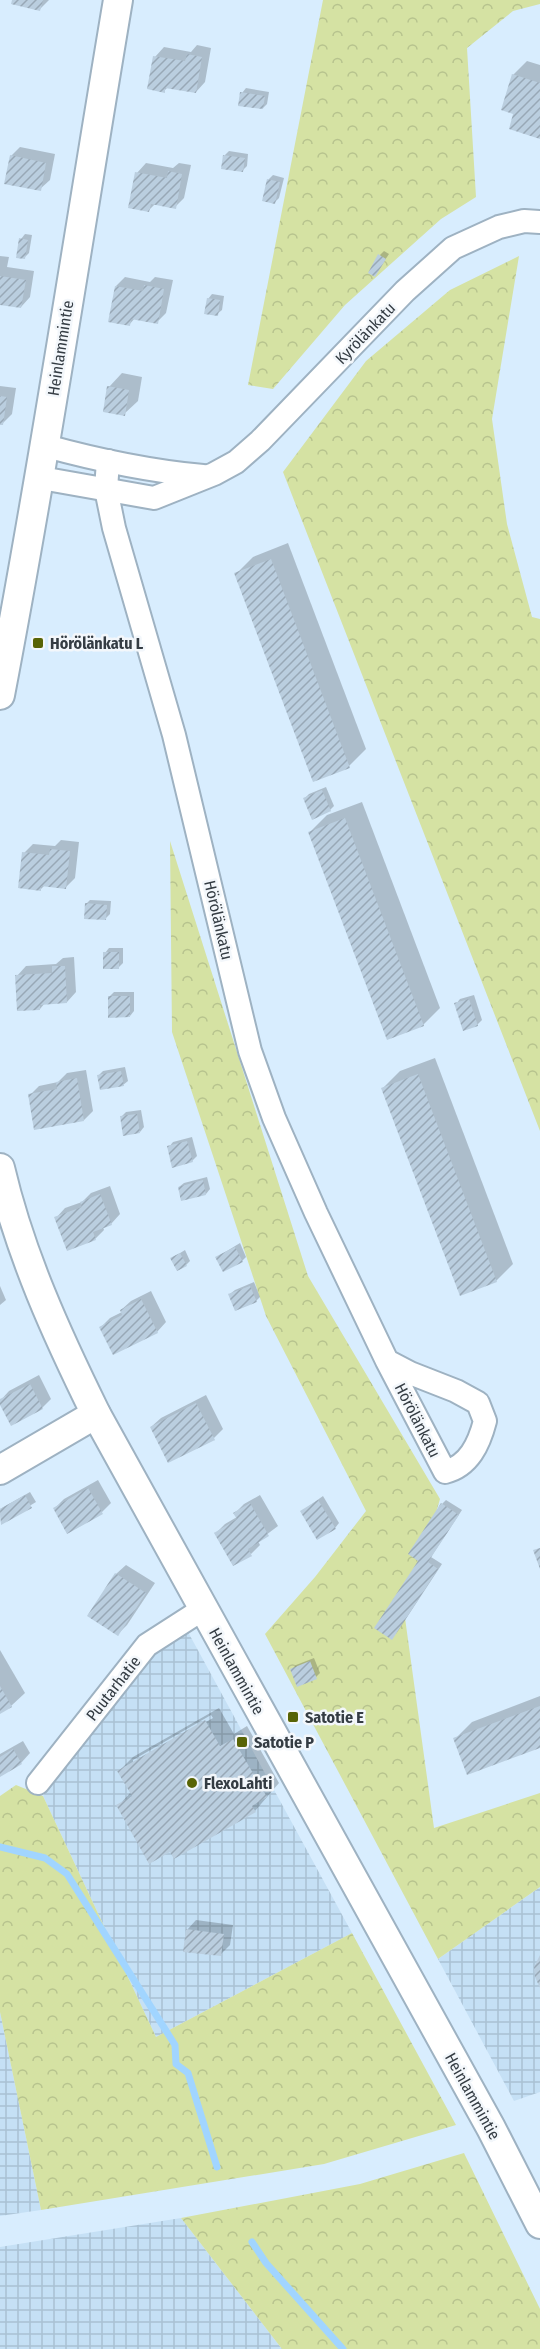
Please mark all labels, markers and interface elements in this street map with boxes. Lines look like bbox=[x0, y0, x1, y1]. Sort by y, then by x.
street label: Heinlammintie bbox=[44, 299, 77, 397]
street label: Kyrölänkatu bbox=[331, 299, 399, 368]
place label: Hörölänkatu L bbox=[50, 634, 144, 653]
marker: Hörölänkatu L bbox=[31, 636, 45, 650]
street label: Hörölänkatu bbox=[200, 879, 237, 962]
street label: Hörölänkatu bbox=[391, 1380, 444, 1461]
street label: Heinlammintie bbox=[205, 1625, 268, 1718]
street label: Puutarhatie bbox=[82, 1652, 145, 1724]
place label: Satotie E bbox=[305, 1708, 364, 1727]
marker: Satotie E bbox=[286, 1710, 300, 1724]
place label: Satotie P bbox=[254, 1733, 314, 1752]
marker: Satotie P bbox=[235, 1735, 249, 1749]
place label: FlexoLahti bbox=[204, 1774, 272, 1793]
marker: FlexoLahti bbox=[185, 1776, 199, 1790]
street label: Heinlammintie bbox=[441, 2050, 504, 2143]

